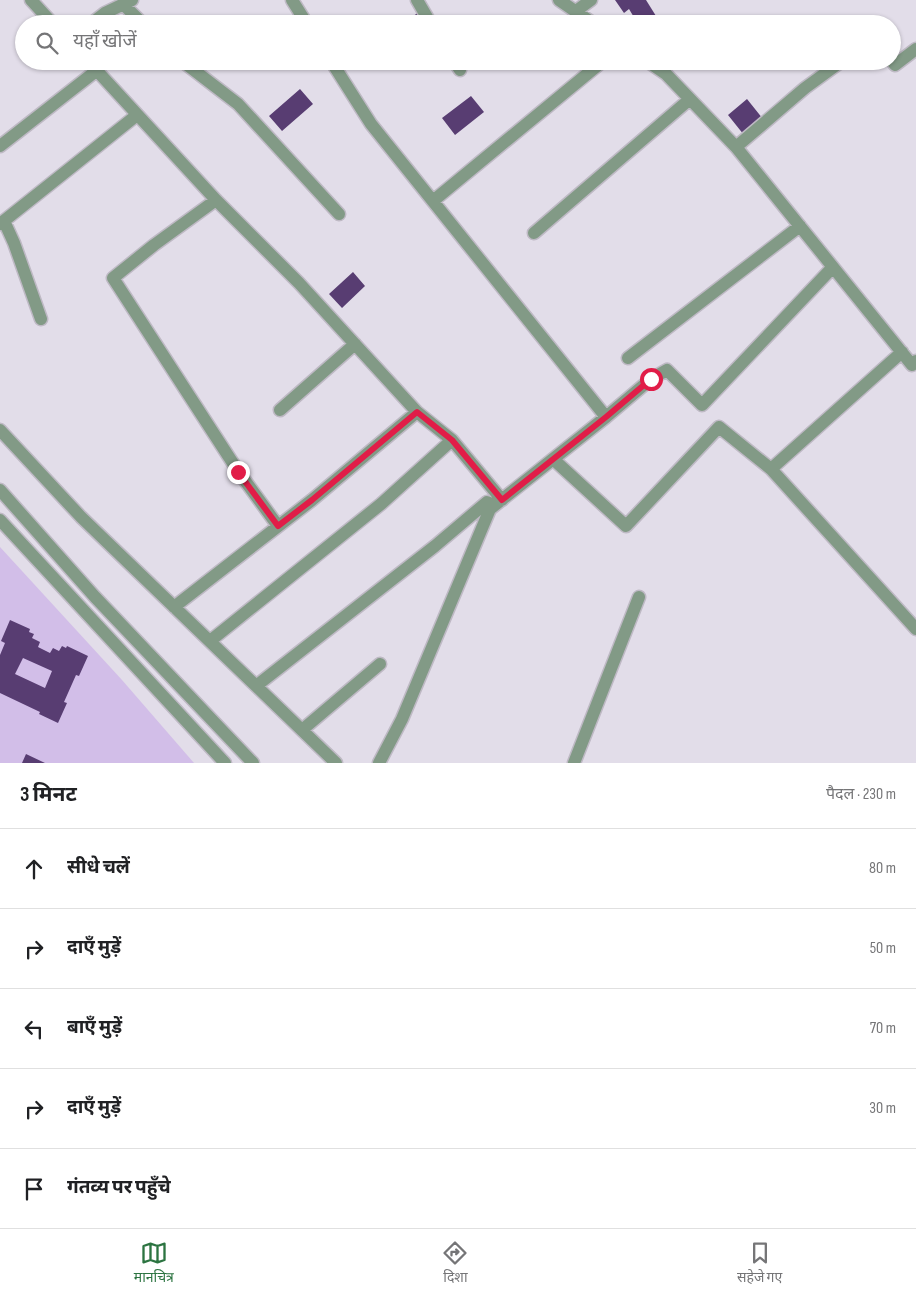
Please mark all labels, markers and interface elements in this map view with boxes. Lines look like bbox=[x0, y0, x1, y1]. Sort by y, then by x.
search box bbox=[15, 15, 901, 70]
icon: search bbox=[33, 29, 61, 57]
text: यहाँ खोजें bbox=[73, 30, 137, 53]
route start bbox=[640, 368, 663, 391]
route end bbox=[227, 461, 250, 484]
text: 3 मिनट bbox=[20, 782, 77, 807]
text: पैदल · 230 m bbox=[826, 785, 896, 804]
icon: ahead bbox=[20, 855, 48, 883]
text: सीधे चलें bbox=[67, 856, 130, 879]
text: 80 m bbox=[869, 859, 896, 878]
icon: right bbox=[20, 935, 48, 963]
text: दाएँ मुड़ें bbox=[67, 936, 121, 959]
text: 50 m bbox=[870, 939, 896, 958]
icon: left bbox=[20, 1015, 48, 1043]
text: बाएँ मुड़ें bbox=[67, 1016, 122, 1039]
text: 70 m bbox=[870, 1019, 896, 1038]
icon: right bbox=[20, 1095, 48, 1123]
text: दाएँ मुड़ें bbox=[67, 1096, 121, 1119]
text: 30 m bbox=[869, 1099, 896, 1118]
icon: arrive bbox=[20, 1175, 48, 1203]
text: गंतव्य पर पहुँचे bbox=[67, 1176, 171, 1199]
tab: मानचित्र bbox=[134, 1239, 174, 1288]
tab: दिशा bbox=[441, 1239, 469, 1288]
tab: सहेजे गए bbox=[737, 1239, 782, 1288]

